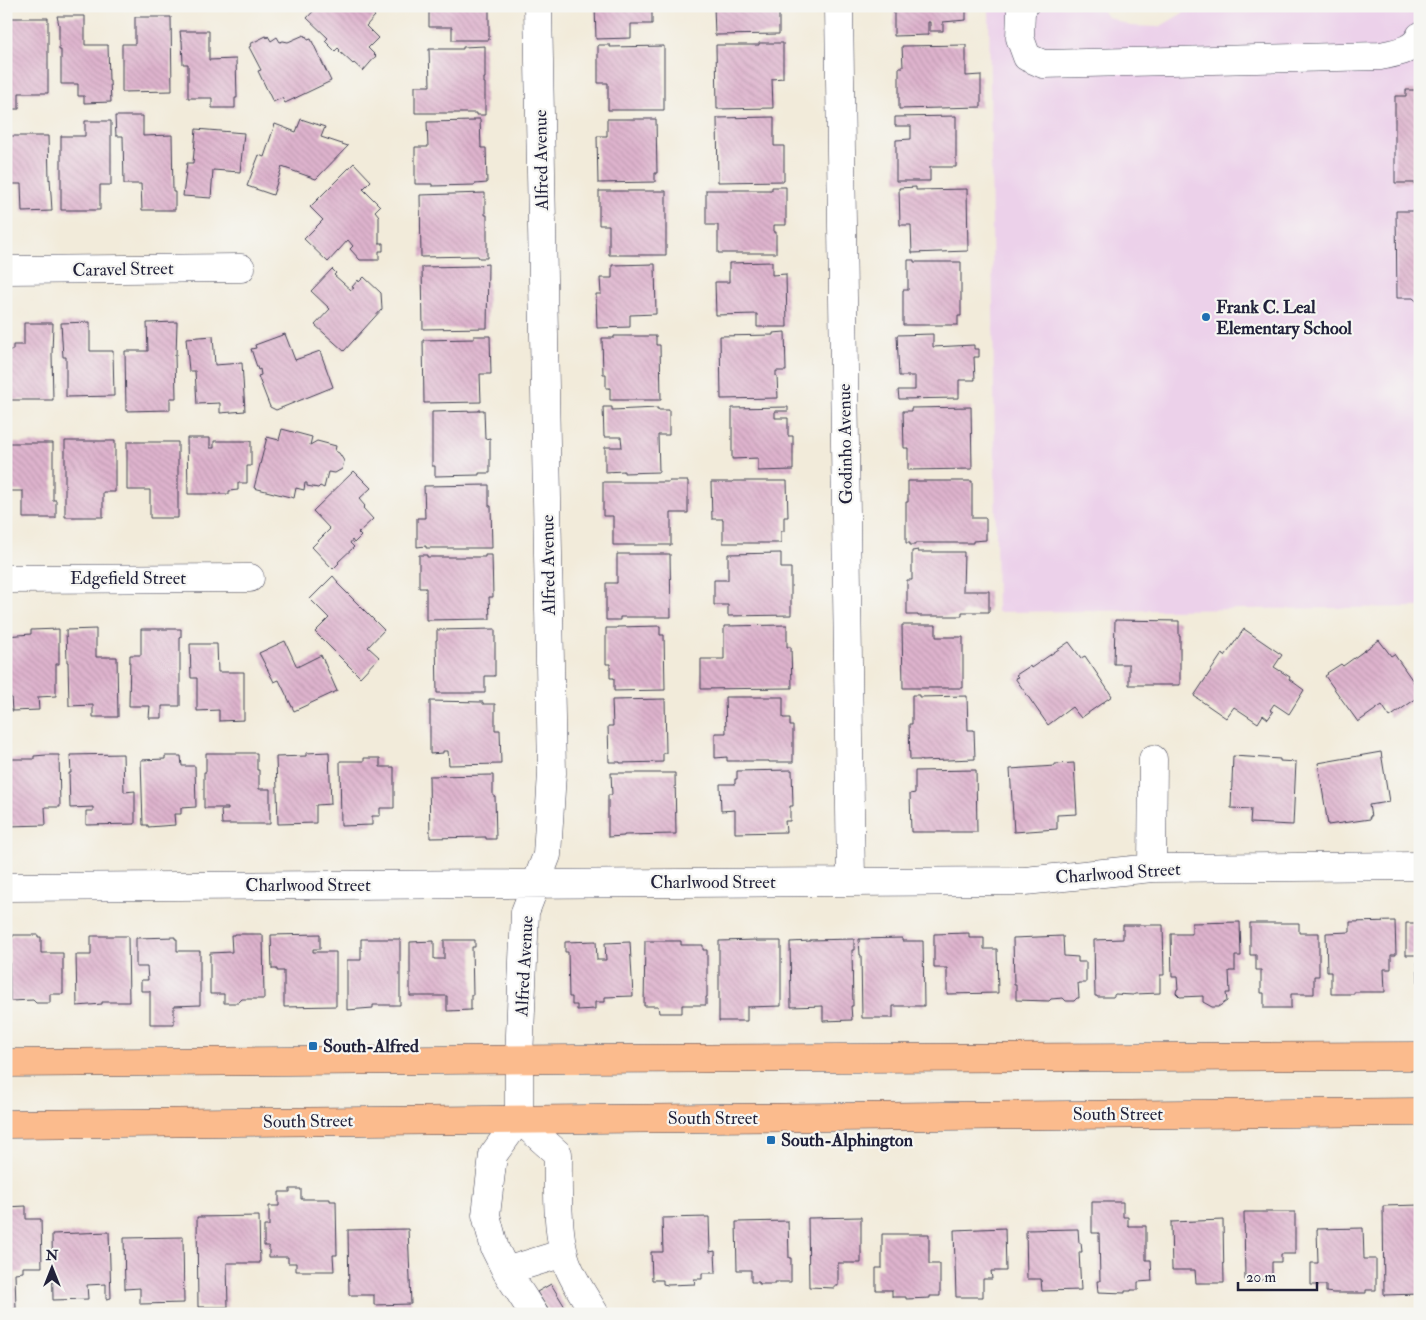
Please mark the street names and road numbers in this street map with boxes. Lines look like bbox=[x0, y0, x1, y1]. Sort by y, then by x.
street label: Alfred Avenue bbox=[529, 109, 554, 212]
street label: Caravel Street bbox=[72, 257, 174, 282]
street label: Godinho Avenue bbox=[833, 383, 858, 505]
street label: Alfred Avenue bbox=[536, 514, 561, 617]
street label: Edgefield Street bbox=[70, 567, 186, 590]
street label: Charlwood Street bbox=[1055, 858, 1182, 889]
street label: Charlwood Street bbox=[650, 871, 776, 894]
street label: Charlwood Street bbox=[245, 874, 371, 897]
street label: Alfred Avenue bbox=[510, 915, 539, 1018]
street label: South Street bbox=[1073, 1103, 1163, 1126]
street label: South Street bbox=[668, 1107, 758, 1130]
street label: South Street bbox=[263, 1109, 354, 1134]

